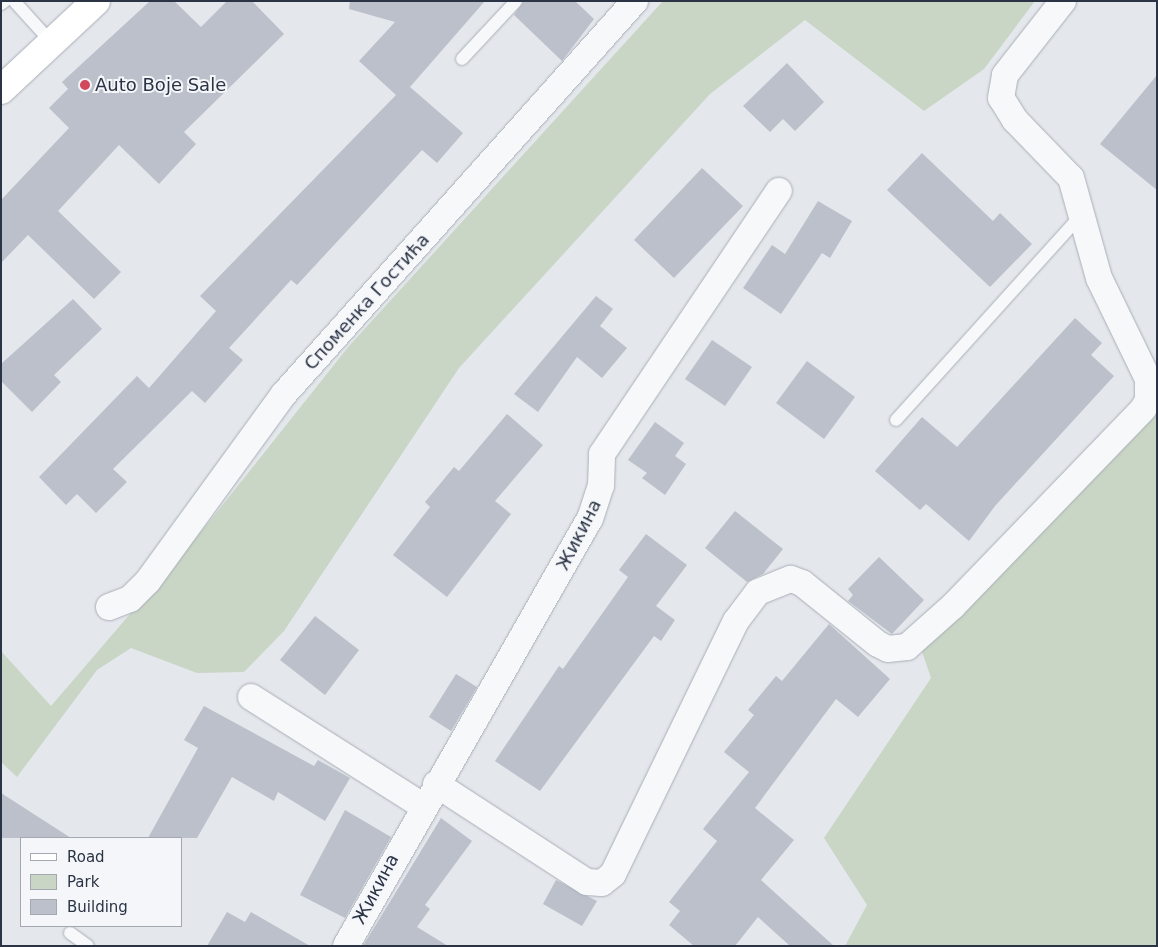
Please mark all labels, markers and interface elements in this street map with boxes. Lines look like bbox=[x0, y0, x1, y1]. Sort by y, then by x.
place label: Auto Boje Sale bbox=[95, 74, 226, 96]
marker: Auto Boje Sale bbox=[79, 79, 91, 91]
street label: Споменка Гостића bbox=[300, 229, 434, 375]
street label: Жикина bbox=[552, 496, 606, 574]
legend bbox=[20, 837, 182, 927]
text: Road bbox=[67, 848, 105, 866]
street label: Жикина bbox=[349, 850, 403, 928]
text: Park bbox=[67, 873, 99, 891]
text: Building bbox=[67, 898, 128, 916]

